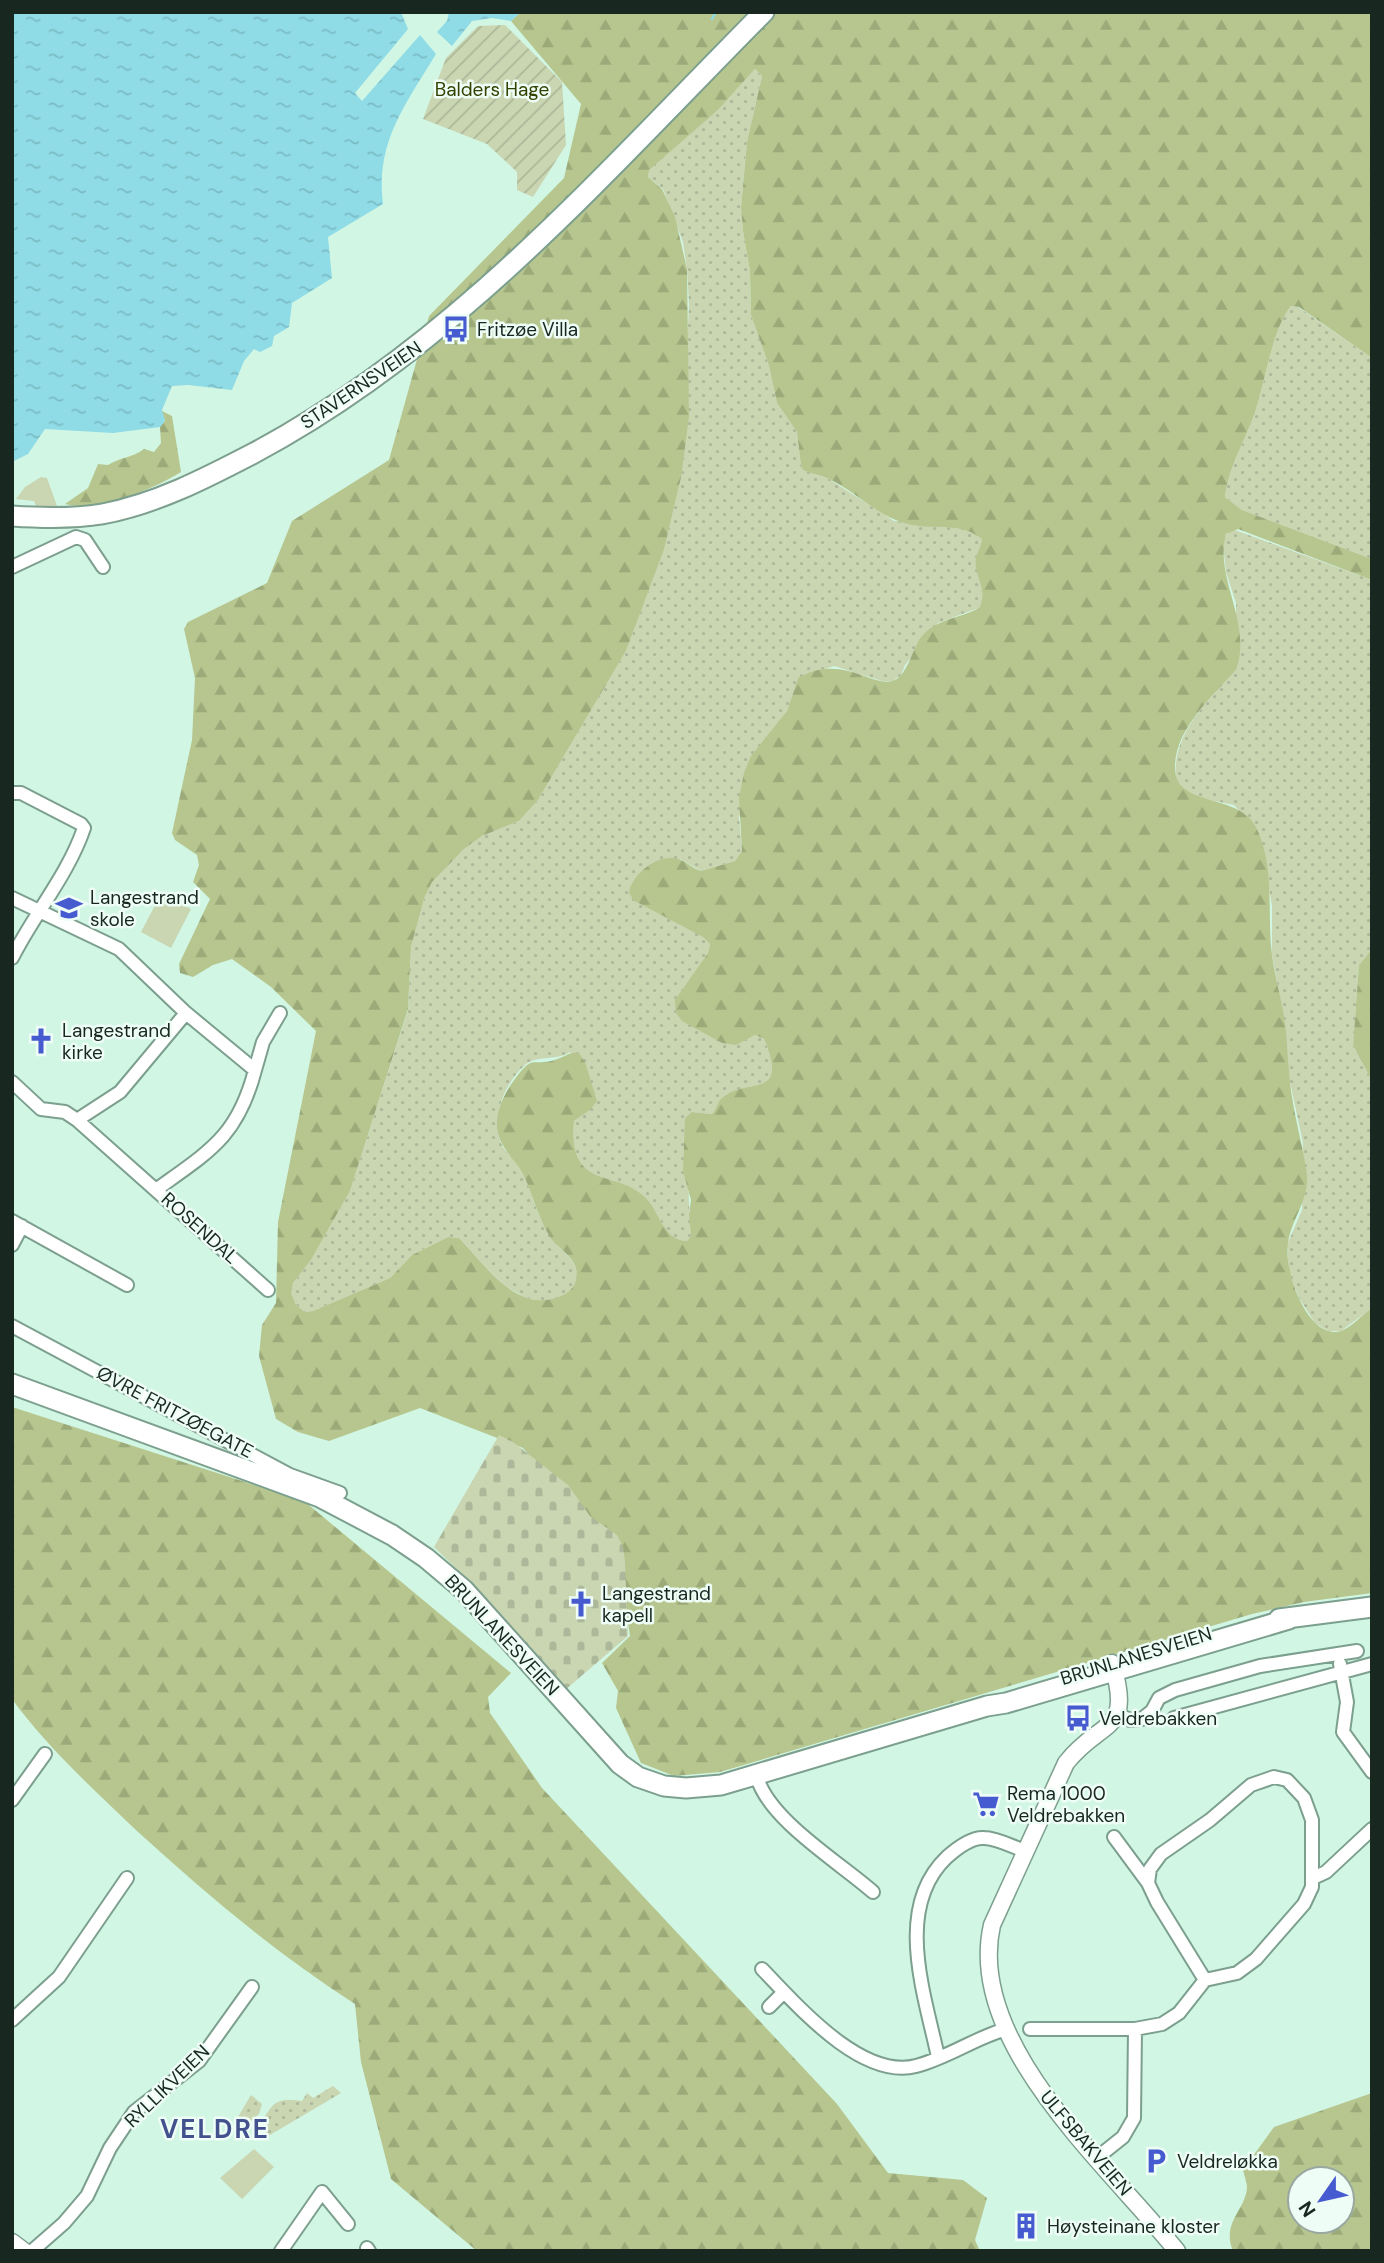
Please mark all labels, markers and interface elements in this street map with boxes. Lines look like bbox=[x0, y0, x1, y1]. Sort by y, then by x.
park label: Balders Hage bbox=[435, 77, 549, 102]
bus stop icon: Fritzøe Villa bbox=[441, 314, 471, 344]
place label: Fritzøe Villa bbox=[477, 317, 578, 342]
street label: STAVERNSVEIEN bbox=[296, 335, 426, 435]
place label: Langestrand skole bbox=[90, 885, 199, 932]
school or university icon: Langestrand skole bbox=[54, 893, 84, 923]
place label: Langestrand kirke bbox=[62, 1018, 171, 1065]
church icon: Langestrand kirke bbox=[26, 1026, 56, 1056]
street label: ROSENDAL bbox=[156, 1187, 244, 1269]
street label: ØVRE FRITZØEGATE bbox=[92, 1360, 258, 1464]
street label: BRUNLANESVEIEN bbox=[439, 1569, 565, 1701]
place label: Langestrand kapell bbox=[602, 1581, 711, 1628]
church icon: Langestrand kapell bbox=[566, 1589, 596, 1619]
street label: BRUNLANESVEIEN bbox=[1057, 1621, 1215, 1691]
bus stop icon: Veldrebakken bbox=[1063, 1703, 1093, 1733]
place label: Veldrebakken bbox=[1099, 1706, 1217, 1731]
place label: Rema 1000 Veldrebakken bbox=[1007, 1781, 1125, 1828]
supermarket icon: Rema 1000 Veldrebakken bbox=[971, 1789, 1001, 1819]
street label: RYLLIKVEIEN bbox=[119, 2039, 215, 2133]
street label: ULFSBAKVEIEN bbox=[1035, 2085, 1137, 2201]
district label: VELDRE bbox=[160, 2112, 270, 2146]
parking icon: Veldreløkka bbox=[1141, 2146, 1171, 2176]
place label: Veldreløkka bbox=[1177, 2149, 1278, 2174]
north arrow bbox=[1286, 2165, 1356, 2235]
text: N bbox=[1293, 2196, 1322, 2222]
building icon: Høysteinane kloster bbox=[1011, 2211, 1041, 2241]
place label: Høysteinane kloster bbox=[1047, 2214, 1220, 2239]

